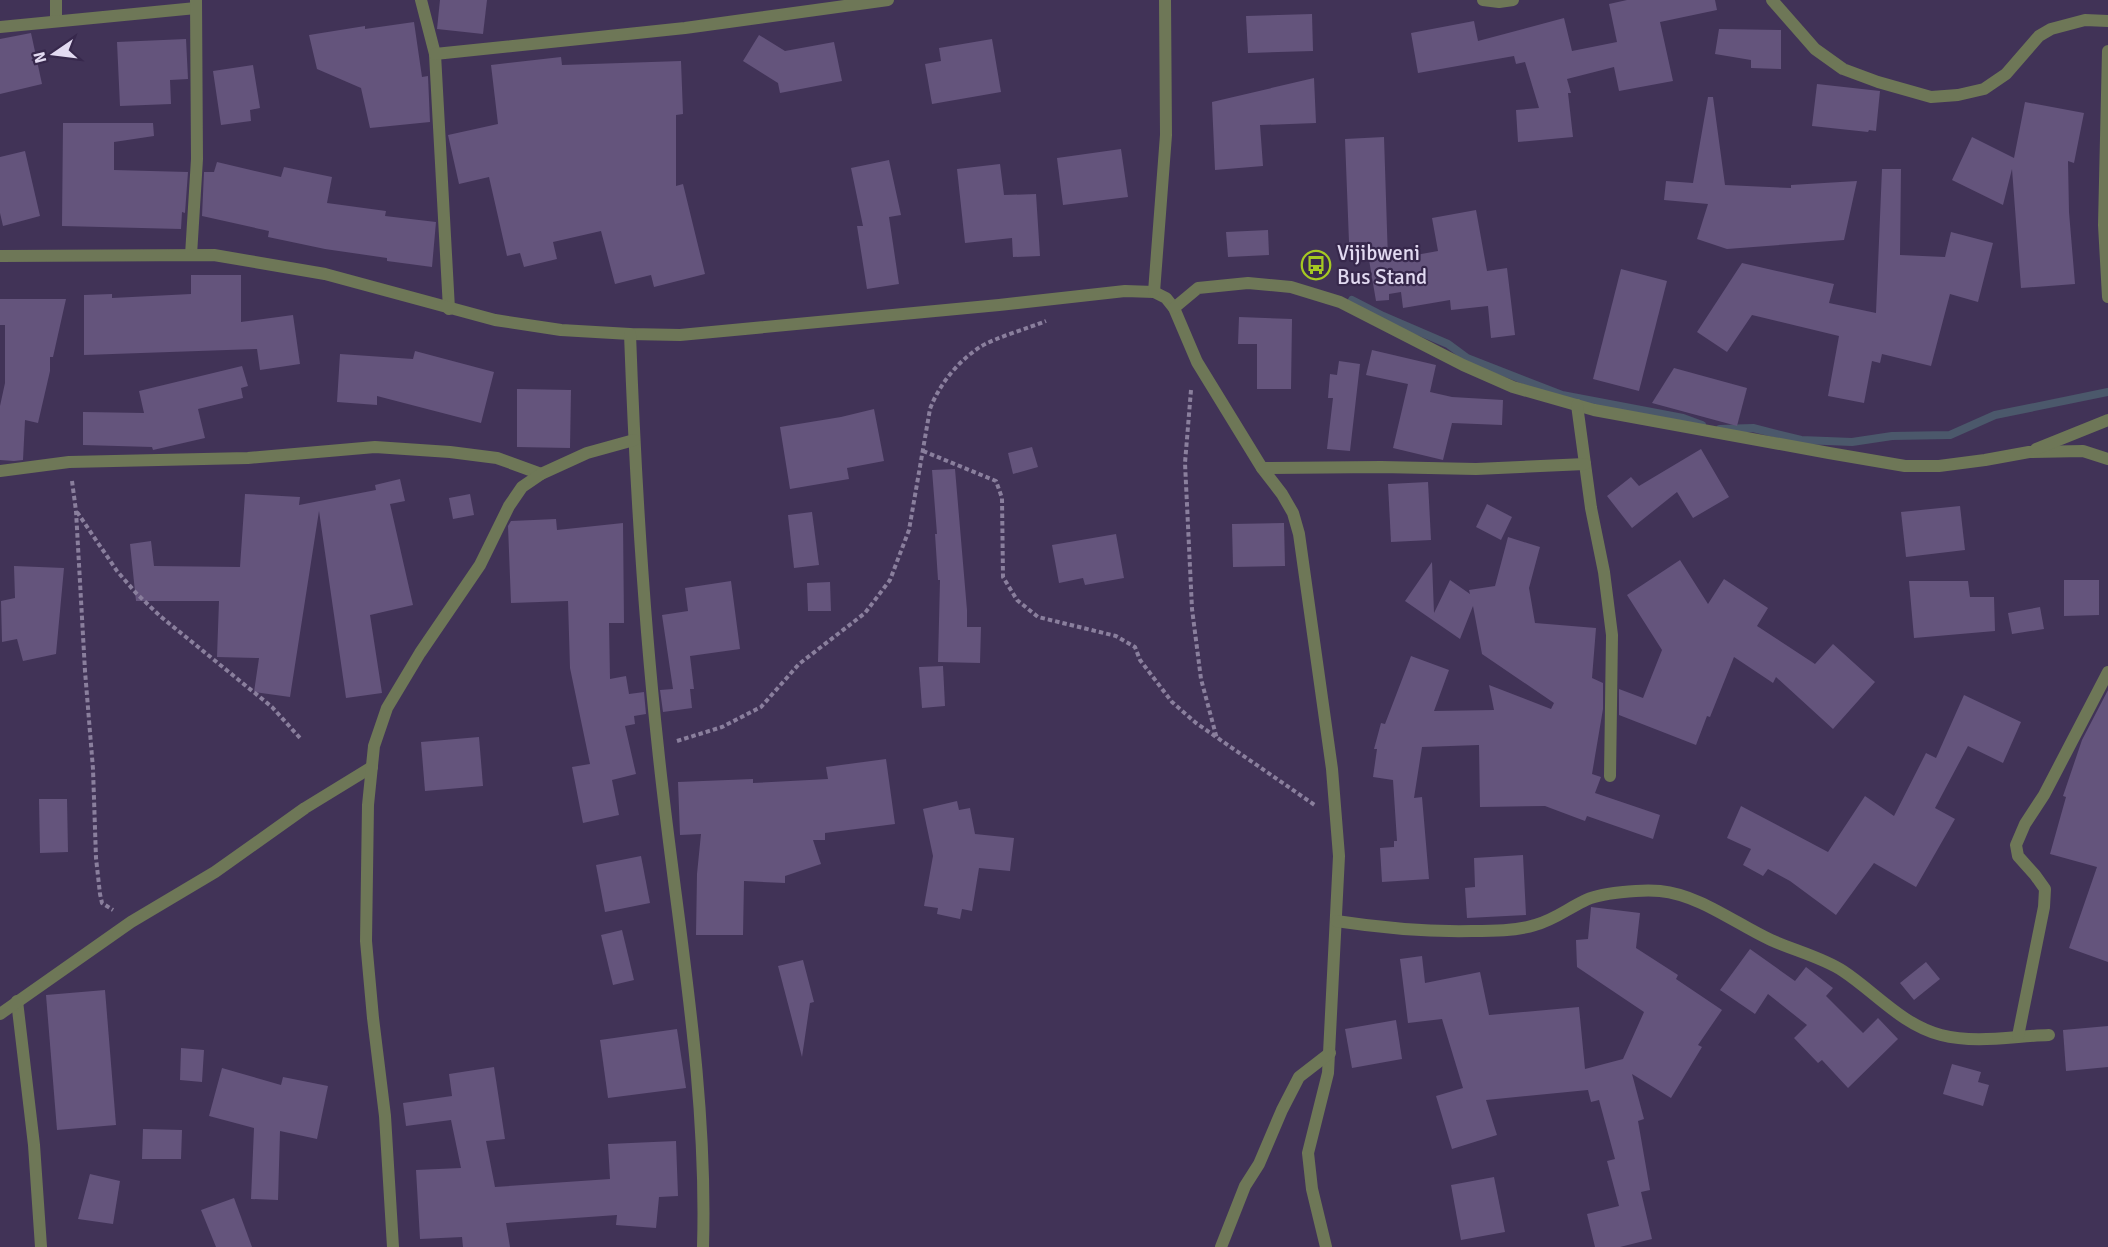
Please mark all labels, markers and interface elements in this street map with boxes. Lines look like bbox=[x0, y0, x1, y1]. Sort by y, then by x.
north arrow bbox=[24, 24, 84, 84]
text: N bbox=[29, 50, 51, 65]
place label: Vijibweni Bus Stand bbox=[1337, 240, 1427, 290]
bus stop icon: Vijibweni Bus Stand bbox=[1300, 249, 1332, 281]

